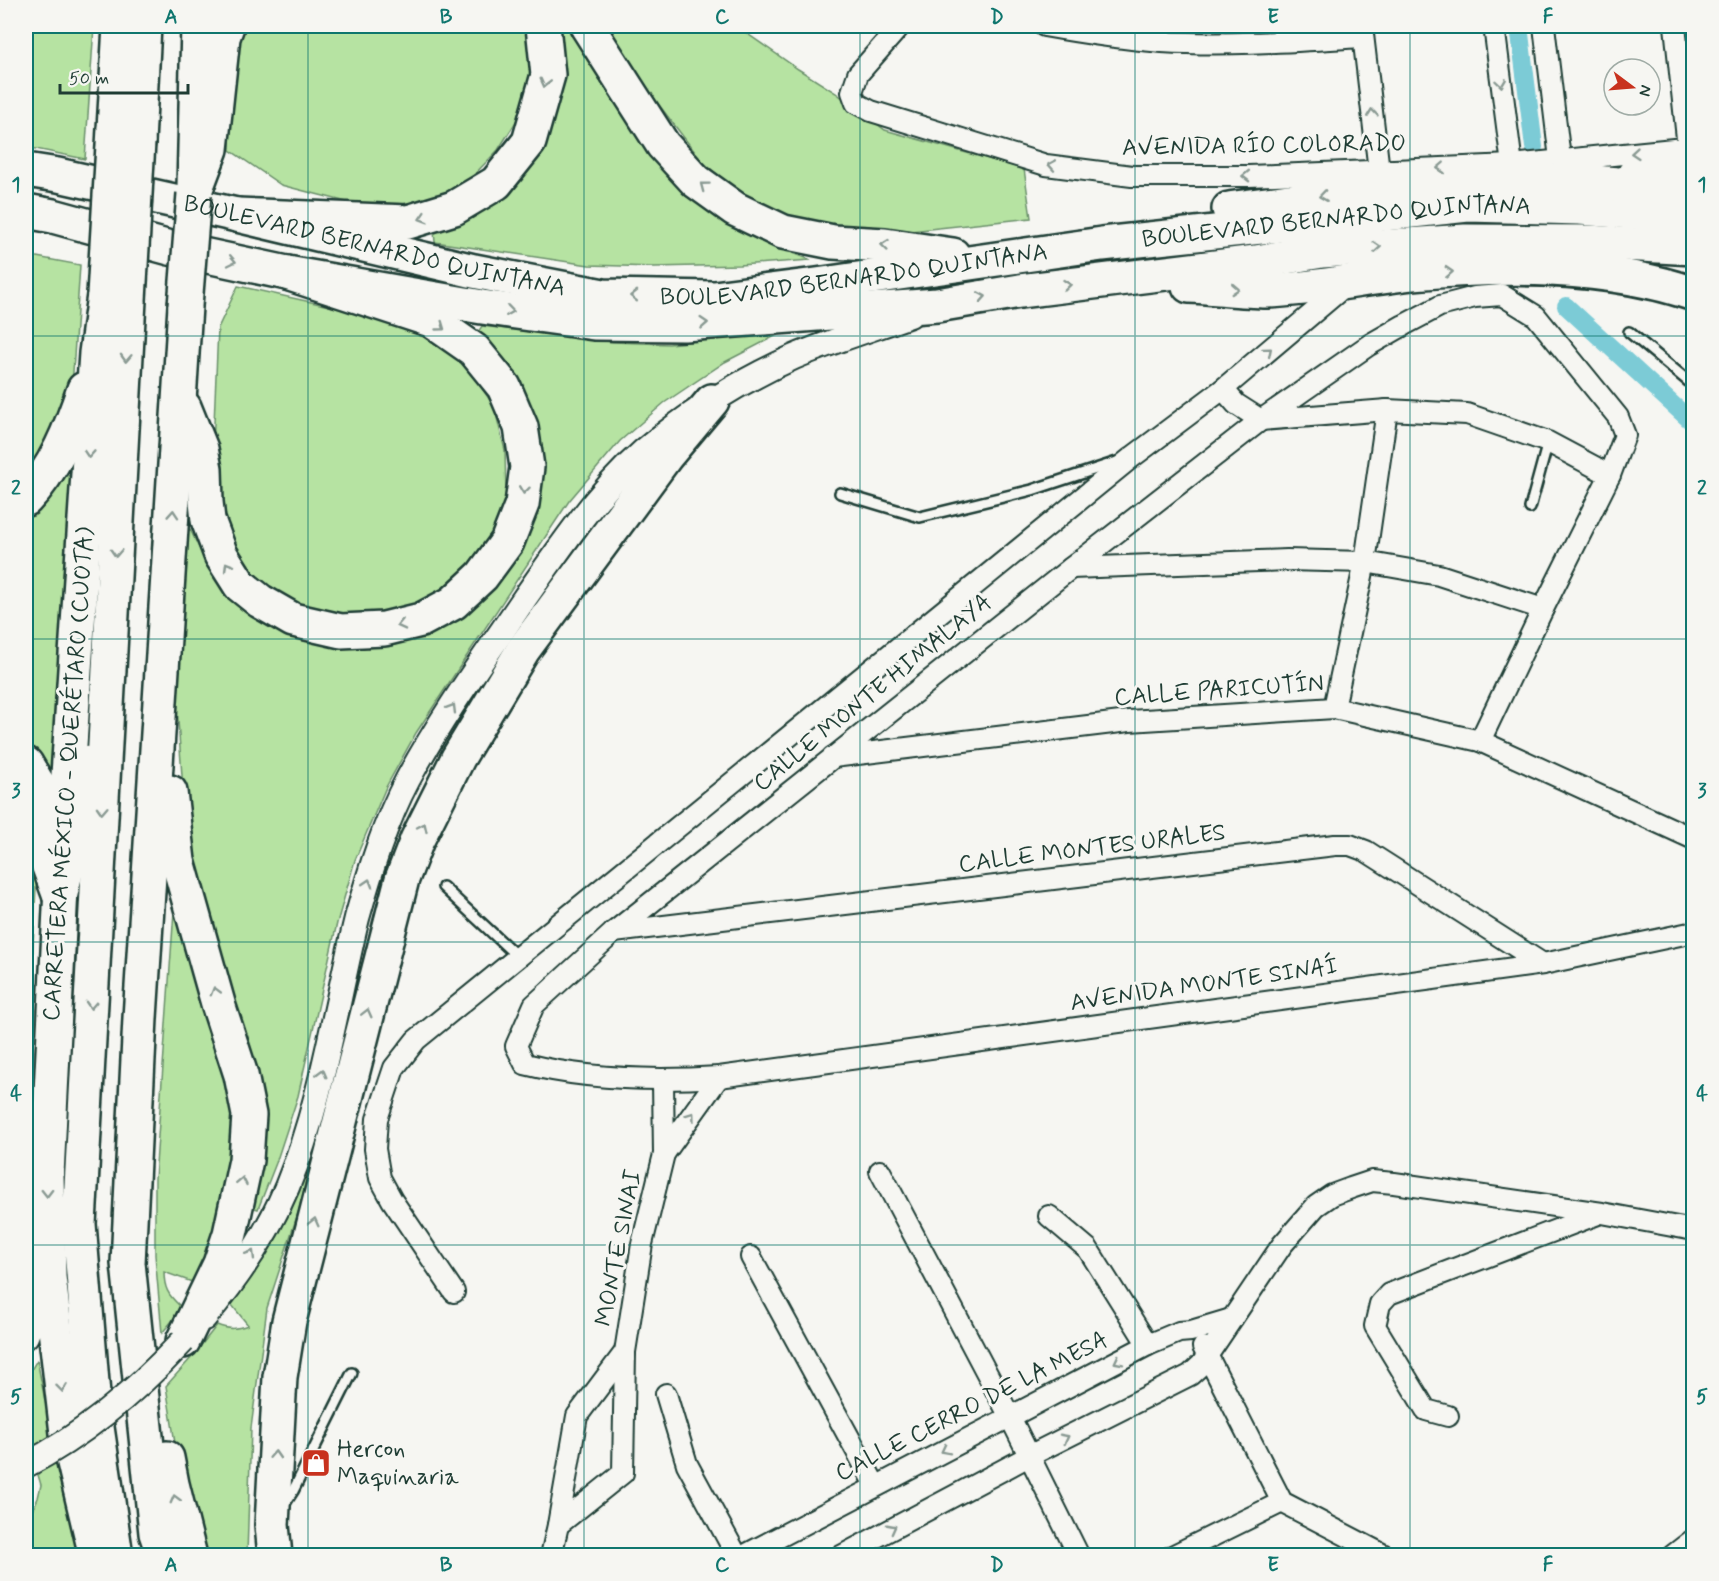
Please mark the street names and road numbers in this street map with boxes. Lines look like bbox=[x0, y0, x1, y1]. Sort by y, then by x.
street label: AVENIDA RÍO COLORADO bbox=[1122, 127, 1406, 164]
street label: BOULEVARD BERNARDO QUINTANA bbox=[181, 188, 568, 304]
street label: BOULEVARD BERNARDO QUINTANA bbox=[1140, 189, 1531, 255]
street label: BOULEVARD BERNARDO QUINTANA bbox=[660, 236, 1050, 314]
street label: CARRETERA MÉXICO - QUERÉTARO (CUOTA) bbox=[34, 525, 102, 1022]
street label: CALLE MONTE HIMALAYA bbox=[747, 587, 999, 799]
street label: CALLE PARICUTÍN bbox=[1113, 667, 1325, 714]
street label: CALLE MONTES URALES bbox=[957, 817, 1227, 881]
street label: AVENIDA MONTE SINAÍ bbox=[1068, 950, 1340, 1019]
street label: MONTE SINAI bbox=[589, 1167, 649, 1329]
street label: CALLE CERRO DE LA MESA bbox=[830, 1325, 1114, 1489]

